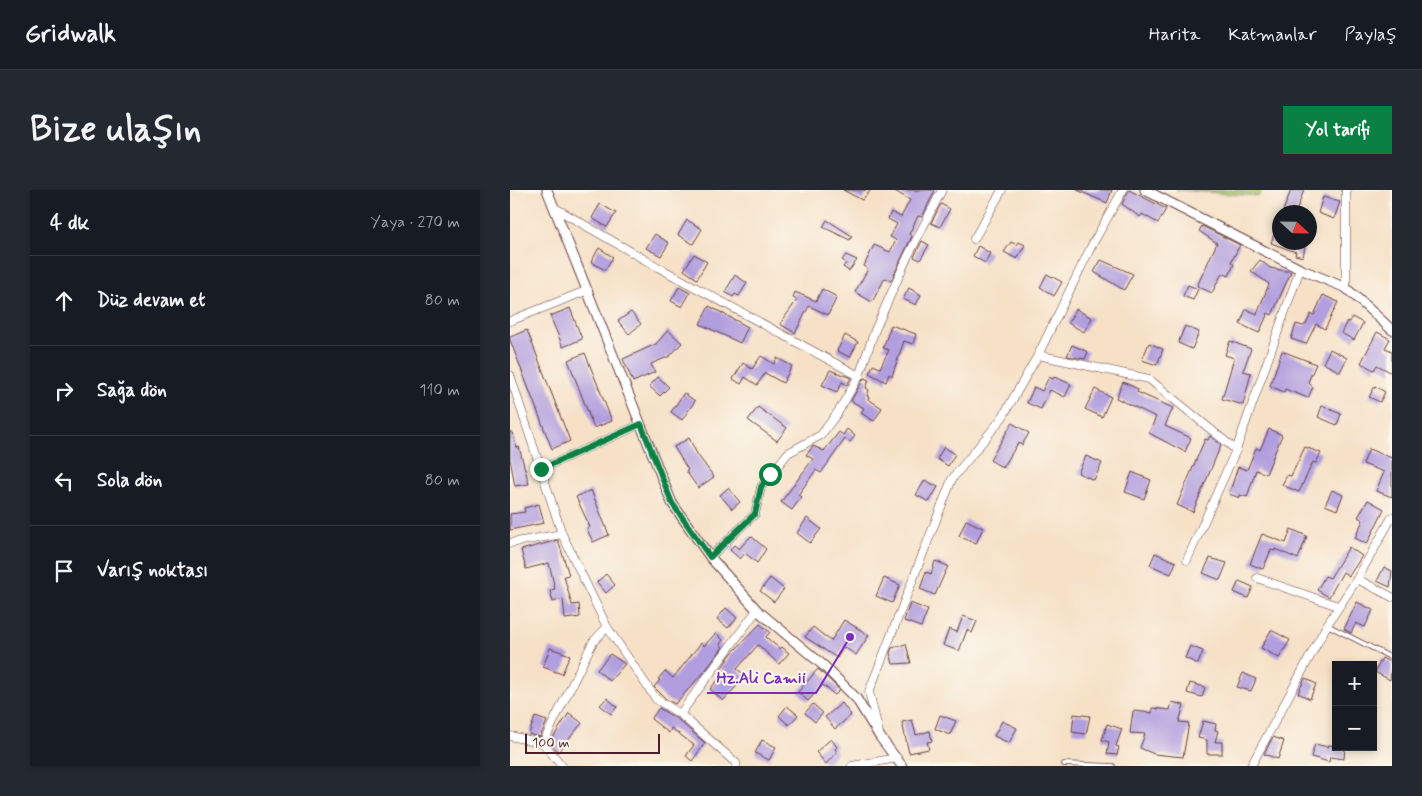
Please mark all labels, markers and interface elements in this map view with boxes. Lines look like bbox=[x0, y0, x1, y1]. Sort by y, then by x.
text: Gridwalk bbox=[25, 19, 116, 50]
text: Harita bbox=[1149, 23, 1200, 47]
text: Katmanlar bbox=[1228, 23, 1317, 47]
text: Paylaş bbox=[1345, 23, 1397, 47]
button: Yol tarifi bbox=[1283, 106, 1392, 154]
text: Bize ulaşın bbox=[30, 107, 201, 153]
north arrow bbox=[1272, 205, 1317, 250]
text: 4 dk bbox=[50, 209, 89, 237]
text: Yaya · 270 m bbox=[371, 212, 460, 233]
icon: ahead bbox=[50, 287, 78, 315]
text: Düz devam et bbox=[97, 288, 205, 313]
text: 80 m bbox=[425, 290, 460, 311]
icon: right bbox=[50, 377, 78, 405]
text: Sağa dön bbox=[97, 378, 167, 403]
text: 110 m bbox=[419, 380, 460, 401]
route end bbox=[530, 458, 553, 481]
route start bbox=[759, 463, 782, 486]
icon: left bbox=[50, 467, 78, 495]
text: Sola dön bbox=[97, 468, 162, 493]
text: 80 m bbox=[425, 470, 460, 491]
icon: arrive bbox=[50, 557, 78, 585]
text: Varış noktası bbox=[97, 558, 208, 583]
map controls bbox=[1332, 661, 1377, 751]
button: + bbox=[1332, 661, 1377, 706]
callout: Hz.Ali Camii bbox=[707, 662, 816, 693]
text: Hz.Ali Camii bbox=[716, 668, 806, 689]
button: − bbox=[1332, 706, 1377, 751]
scale bar bbox=[525, 731, 660, 754]
text: 100 m bbox=[532, 734, 570, 752]

